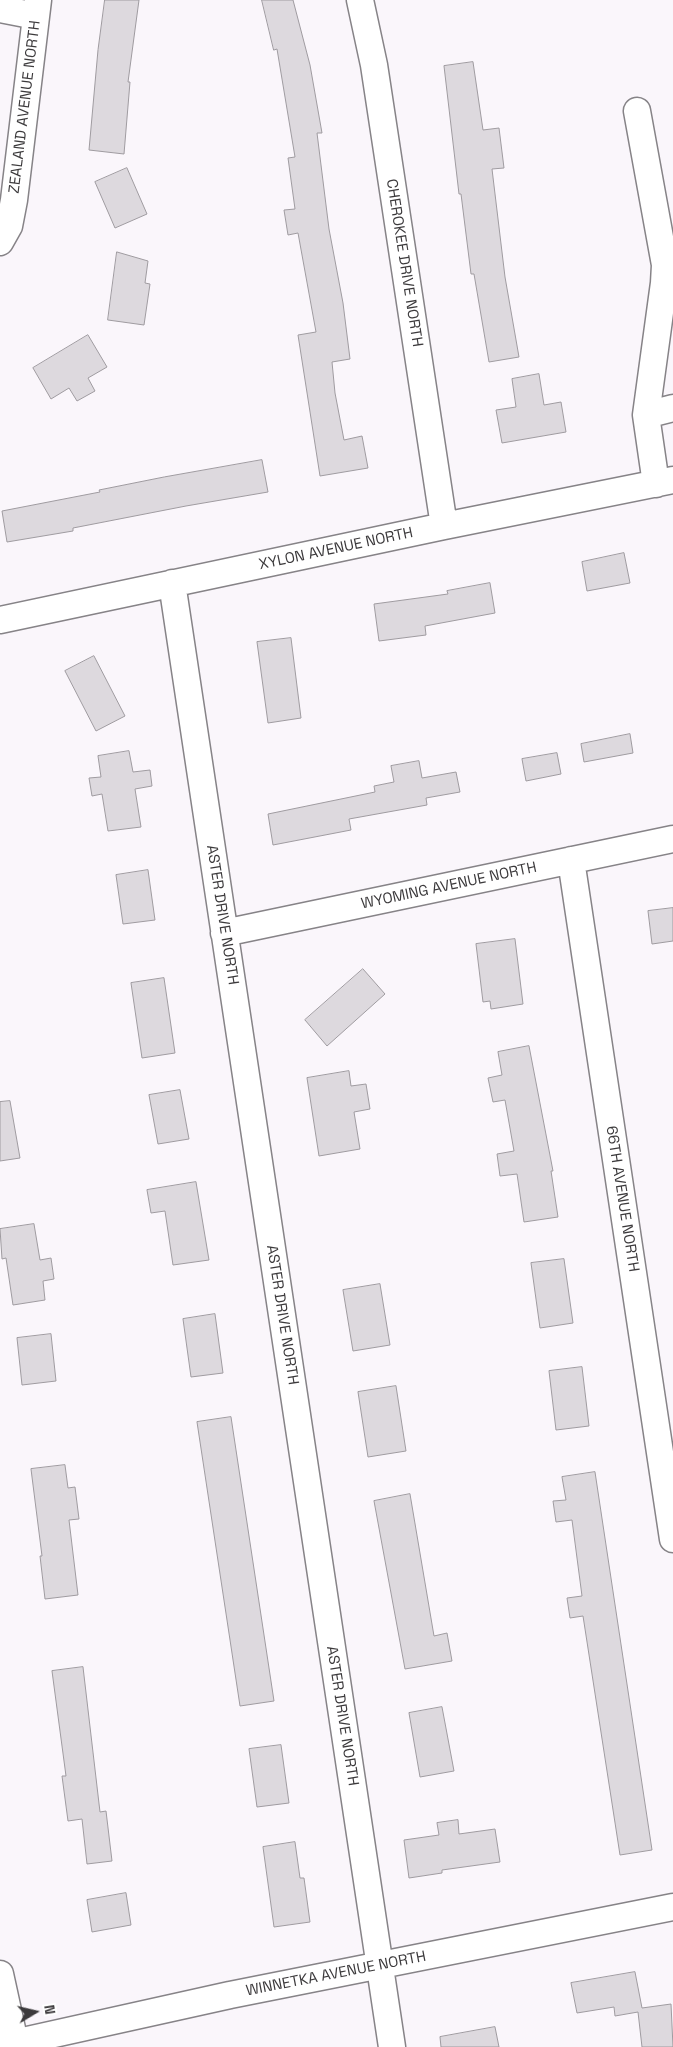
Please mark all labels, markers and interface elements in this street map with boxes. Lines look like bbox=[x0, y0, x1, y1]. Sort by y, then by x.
street label: ZEALAND AVENUE NORTH bbox=[5, 19, 45, 195]
street label: CHEROKEE DRIVE NORTH bbox=[382, 178, 426, 348]
street label: XYLON AVENUE NORTH bbox=[257, 524, 415, 574]
street label: ASTER DRIVE NORTH bbox=[202, 844, 242, 986]
street label: WYOMING AVENUE NORTH bbox=[360, 859, 538, 913]
street label: 66TH AVENUE NORTH bbox=[602, 1125, 642, 1273]
street label: ASTER DRIVE NORTH bbox=[262, 1244, 302, 1386]
street label: ASTER DRIVE NORTH bbox=[322, 1645, 362, 1787]
street label: WINNETKA AVENUE NORTH bbox=[244, 1948, 428, 2000]
north arrow bbox=[10, 1987, 60, 2037]
text: N bbox=[40, 2004, 59, 2016]

